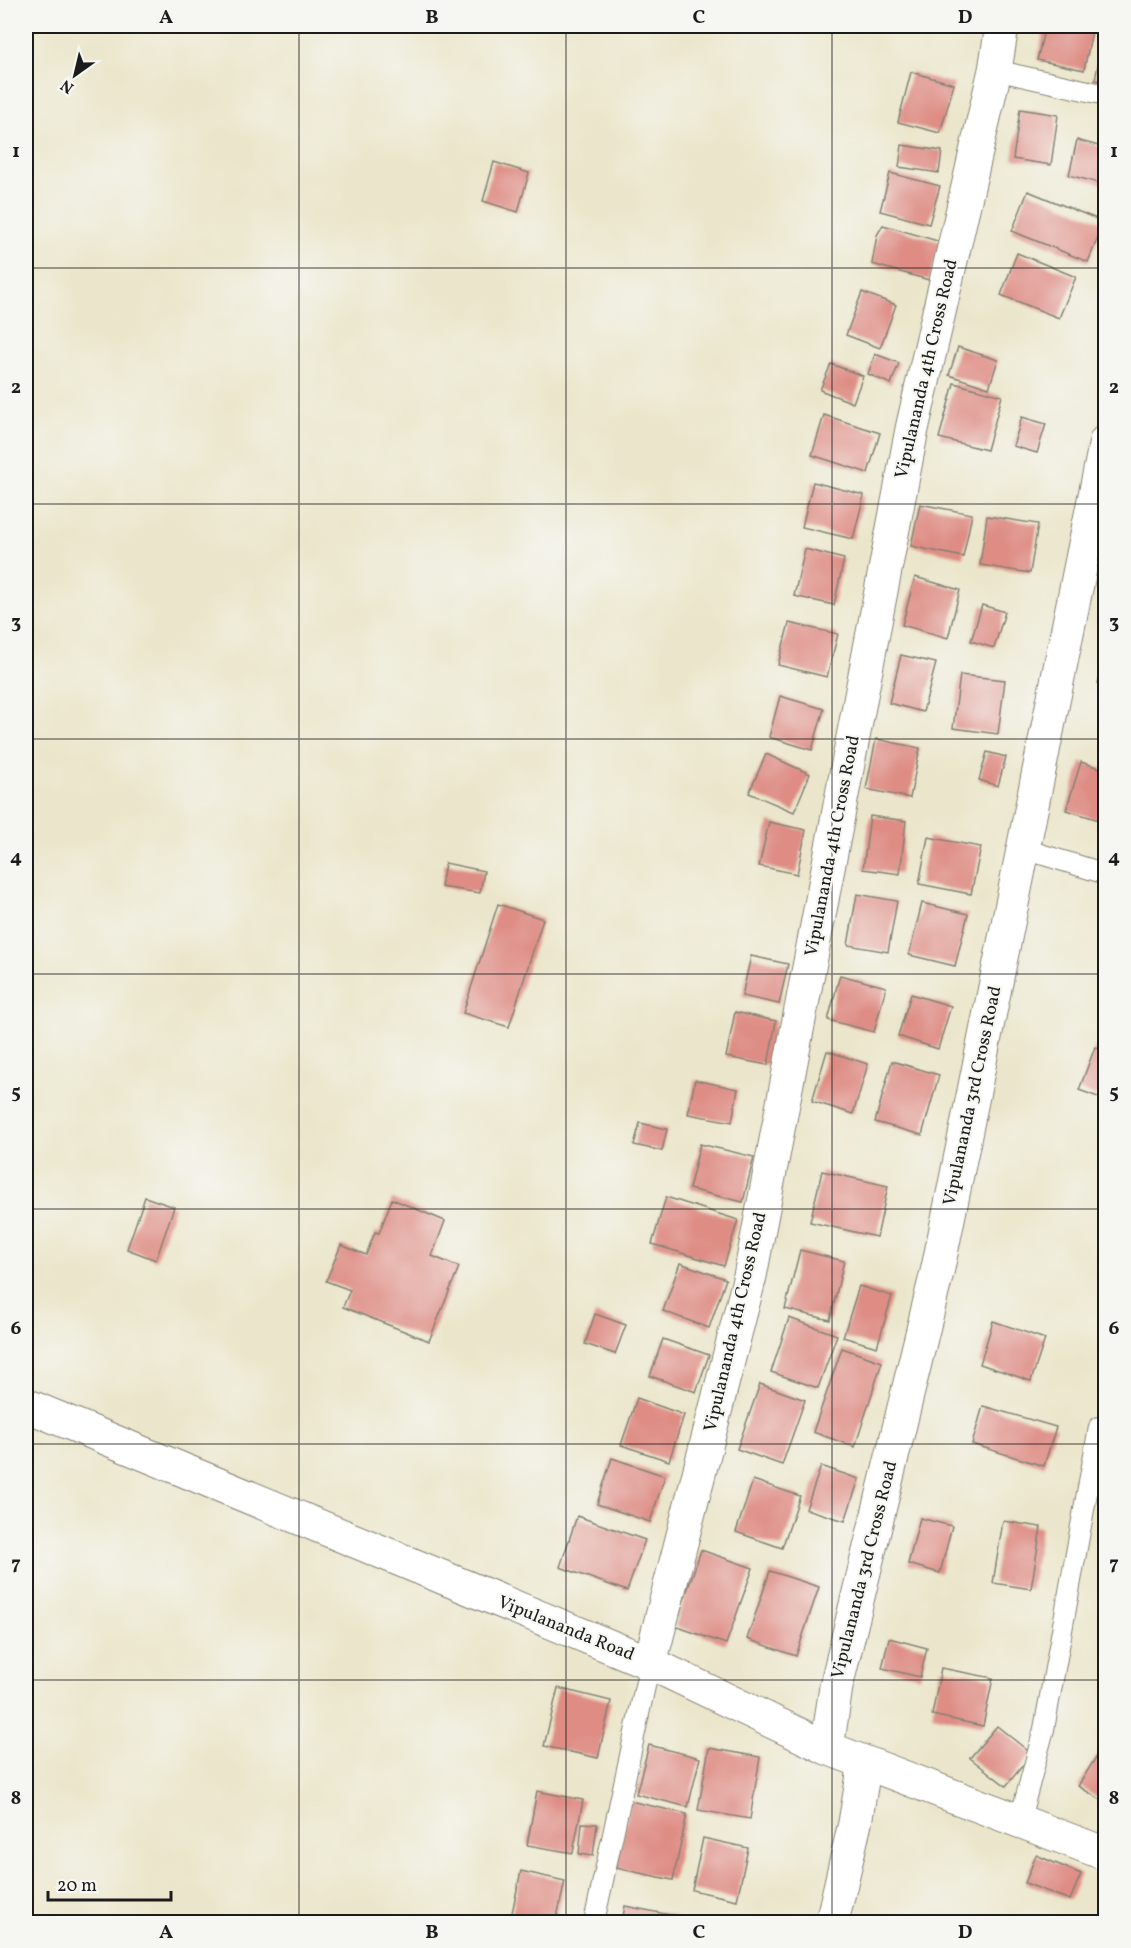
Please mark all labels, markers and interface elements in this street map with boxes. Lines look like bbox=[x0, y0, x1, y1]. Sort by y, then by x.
text: A bbox=[159, 4, 173, 32]
text: B bbox=[425, 4, 439, 32]
text: C bbox=[693, 4, 706, 32]
text: D bbox=[958, 4, 972, 32]
north arrow bbox=[45, 45, 105, 105]
text: N bbox=[56, 73, 79, 98]
text: 1 bbox=[12, 138, 20, 166]
text: 1 bbox=[1110, 138, 1118, 166]
street label: Vipulananda 4th Cross Road bbox=[890, 257, 964, 481]
text: 2 bbox=[11, 374, 21, 402]
text: 2 bbox=[1109, 374, 1119, 402]
text: 3 bbox=[11, 609, 21, 637]
text: 3 bbox=[1109, 609, 1119, 637]
street label: Vipulananda 4th Cross Road bbox=[799, 733, 867, 959]
text: 4 bbox=[10, 844, 22, 872]
text: 4 bbox=[1108, 844, 1120, 872]
street label: Vipulananda 3rd Cross Road bbox=[937, 984, 1009, 1208]
text: 5 bbox=[11, 1079, 21, 1107]
text: 5 bbox=[1109, 1079, 1119, 1107]
street label: Vipulananda 4th Cross Road bbox=[699, 1210, 773, 1434]
text: 6 bbox=[11, 1315, 22, 1343]
text: 6 bbox=[1109, 1315, 1120, 1343]
street label: Vipulananda 3rd Cross Road bbox=[826, 1458, 904, 1682]
text: 7 bbox=[11, 1550, 21, 1578]
text: 7 bbox=[1109, 1550, 1119, 1578]
street label: Vipulananda Road bbox=[494, 1590, 638, 1668]
text: 8 bbox=[11, 1785, 21, 1813]
text: 8 bbox=[1109, 1785, 1119, 1813]
scale bar bbox=[48, 1864, 171, 1902]
text: 20 m bbox=[57, 1874, 97, 1899]
text: A bbox=[159, 1919, 173, 1947]
text: B bbox=[425, 1919, 439, 1947]
text: C bbox=[693, 1919, 706, 1947]
text: D bbox=[958, 1919, 972, 1947]

